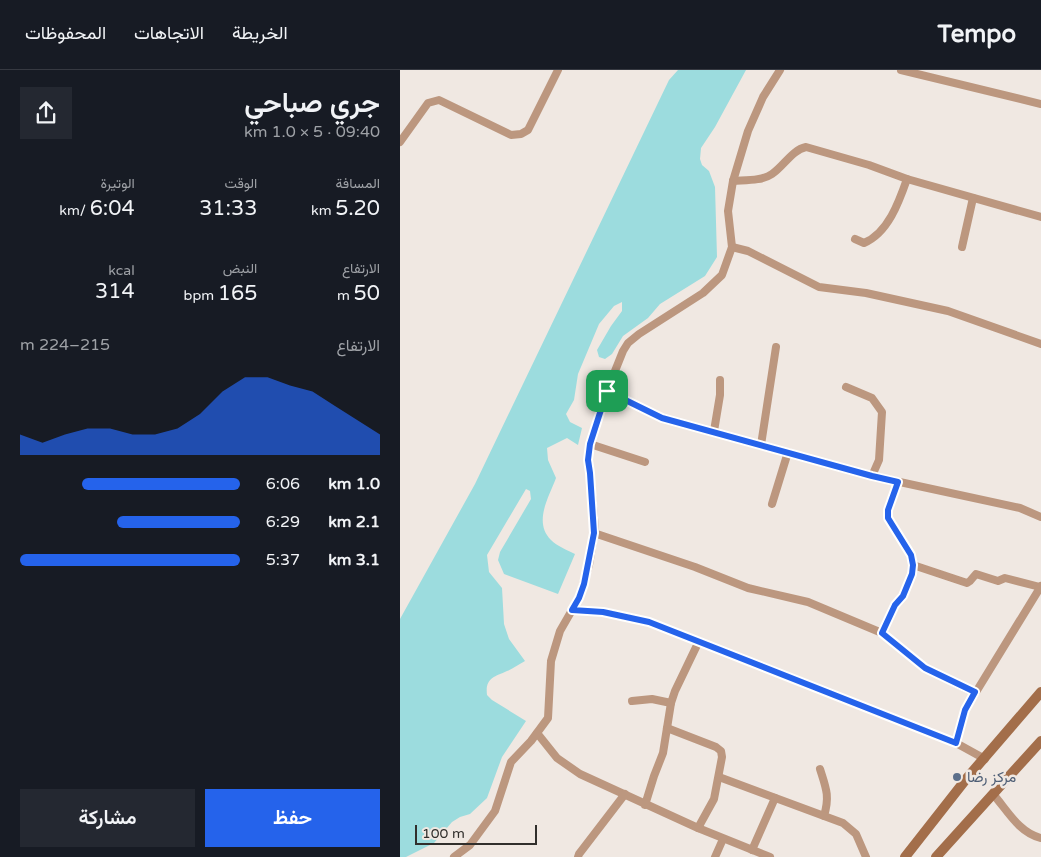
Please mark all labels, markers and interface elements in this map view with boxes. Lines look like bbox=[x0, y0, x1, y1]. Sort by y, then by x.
text: Tempo bbox=[938, 20, 1016, 49]
text: المحفوظات bbox=[25, 22, 106, 44]
text: الاتجاهات bbox=[134, 22, 204, 44]
text: الخريطة bbox=[232, 22, 288, 44]
text: جري صباحي bbox=[244, 86, 380, 120]
button: share bbox=[20, 87, 72, 139]
text: 09:40 · 5 × 1.0 km bbox=[244, 122, 380, 142]
text: الوتيرة bbox=[100, 175, 135, 192]
text: الوقت bbox=[224, 175, 257, 192]
text: المسافة bbox=[336, 175, 380, 192]
text: 6:04 bbox=[90, 196, 135, 221]
text: 31:33 bbox=[199, 196, 257, 221]
text: 5.20 bbox=[335, 196, 380, 221]
text: /km bbox=[59, 202, 90, 219]
text: km bbox=[311, 202, 335, 219]
text: النبض bbox=[223, 260, 257, 277]
text: الارتفاع bbox=[342, 260, 380, 277]
text: kcal bbox=[108, 262, 135, 279]
text: 314 bbox=[95, 279, 135, 304]
text: 165 bbox=[218, 281, 257, 306]
text: 50 bbox=[354, 281, 380, 306]
text: bpm bbox=[184, 287, 218, 304]
text: m bbox=[337, 287, 354, 304]
text: 215–224 m bbox=[20, 335, 110, 355]
text: الارتفاع bbox=[337, 336, 380, 356]
pin bbox=[586, 370, 628, 412]
icon: arrive bbox=[593, 377, 621, 405]
text: 6:06 bbox=[266, 474, 300, 494]
text: 1.0 km bbox=[328, 474, 380, 494]
text: 6:29 bbox=[266, 512, 300, 532]
text: 2.1 km bbox=[328, 512, 380, 532]
text: 5:37 bbox=[266, 550, 300, 570]
text: 3.1 km bbox=[328, 550, 380, 570]
place label: مركز رضا bbox=[967, 768, 1016, 786]
marker: مركز رضا bbox=[951, 771, 963, 783]
button: مشاركة bbox=[20, 789, 195, 847]
button: حفظ bbox=[205, 789, 380, 847]
scale bar bbox=[415, 822, 538, 845]
text: 100 m bbox=[422, 825, 465, 842]

